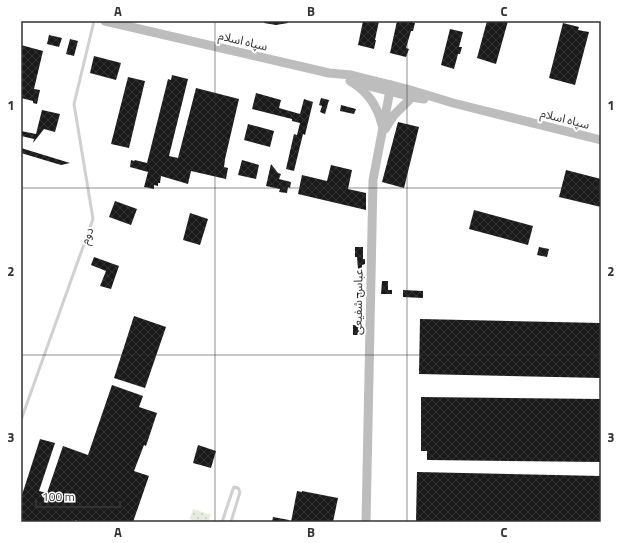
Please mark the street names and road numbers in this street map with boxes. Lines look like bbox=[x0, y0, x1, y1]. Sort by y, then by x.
street label: سپاه اسلام bbox=[217, 26, 270, 55]
street label: سپاه اسلام bbox=[538, 103, 592, 134]
street label: دوم bbox=[75, 224, 98, 247]
street label: عباس شفیعی bbox=[347, 269, 368, 335]

